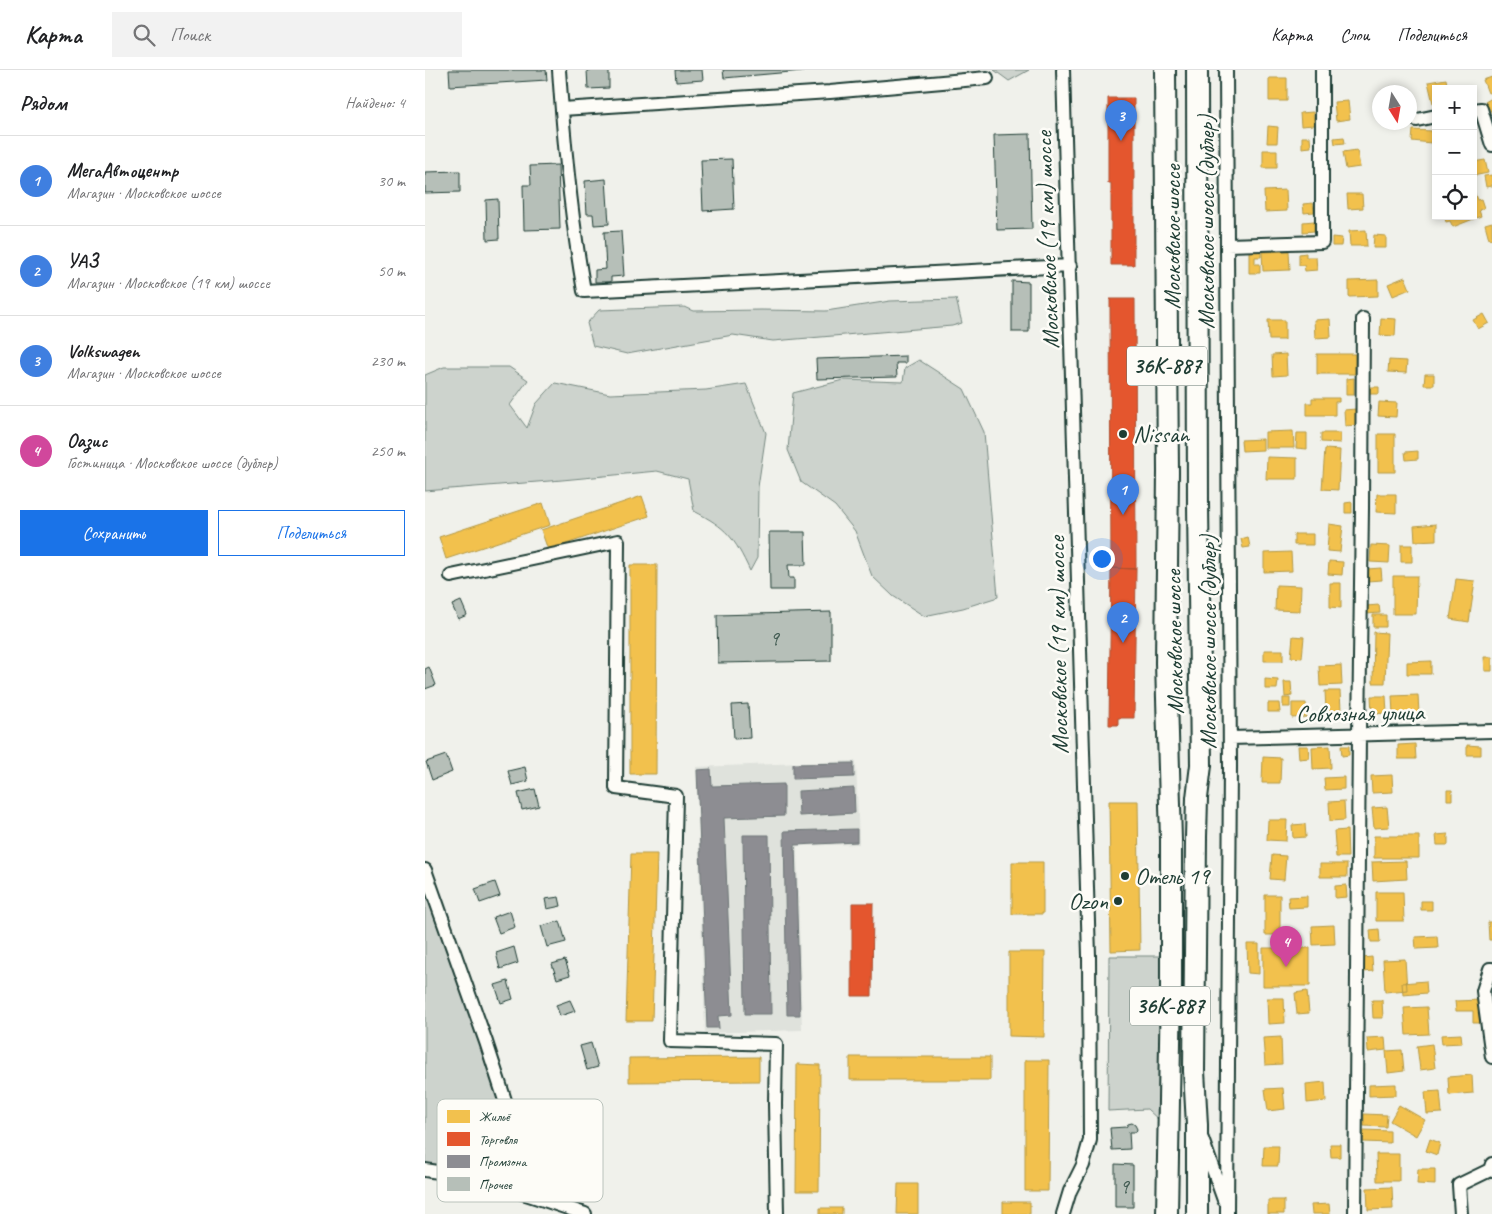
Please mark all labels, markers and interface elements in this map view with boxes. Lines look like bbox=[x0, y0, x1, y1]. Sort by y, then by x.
search box bbox=[112, 12, 462, 57]
text: Карта bbox=[25, 20, 82, 50]
icon: search bbox=[130, 21, 158, 49]
text: Поиск bbox=[170, 23, 210, 47]
text: Карта bbox=[1271, 24, 1312, 46]
text: Слои bbox=[1340, 24, 1369, 46]
text: Поделиться bbox=[1397, 24, 1467, 46]
north arrow bbox=[1372, 85, 1417, 130]
map controls bbox=[1432, 85, 1477, 220]
button: + bbox=[1432, 85, 1477, 130]
text: Рядом bbox=[20, 90, 67, 116]
text: Найдено: 4 bbox=[345, 93, 405, 113]
pin: 3 bbox=[1105, 100, 1137, 141]
street label: Московское шоссе (дублер) bbox=[1191, 114, 1221, 329]
street label: Московское (19 км) шоссе bbox=[1028, 128, 1066, 349]
button: − bbox=[1432, 130, 1477, 175]
text: МегаАвтоцентр bbox=[67, 159, 178, 183]
street label: Московское шоссе bbox=[1157, 163, 1187, 309]
text: 1 bbox=[32, 171, 40, 191]
text: 30 m bbox=[378, 171, 405, 191]
button: locate bbox=[1432, 175, 1477, 220]
text: Магазин · Московское шоссе bbox=[67, 183, 221, 203]
text: УАЗ bbox=[67, 249, 98, 273]
text: 2 bbox=[32, 261, 40, 281]
text: 50 m bbox=[378, 261, 405, 281]
text: Магазин · Московское (19 км) шоссе bbox=[67, 273, 270, 293]
text: Volkswagen bbox=[67, 339, 139, 363]
road number: 36К-887 bbox=[1127, 346, 1207, 386]
text: 3 bbox=[32, 351, 40, 371]
text: 230 m bbox=[371, 351, 405, 371]
text: Магазин · Московское шоссе bbox=[67, 363, 221, 383]
place label: Nissan bbox=[1133, 419, 1190, 449]
marker: Nissan bbox=[1117, 428, 1129, 440]
text: Оазис bbox=[67, 429, 107, 453]
text: 4 bbox=[32, 441, 40, 461]
text: 250 m bbox=[371, 441, 405, 461]
text: Гостиница · Московское шоссе (дублер) bbox=[67, 453, 277, 473]
pin: 1 bbox=[1107, 474, 1139, 515]
button: Сохранить bbox=[20, 510, 208, 556]
button: Поделиться bbox=[218, 510, 405, 556]
street label: Московское (19 км) шоссе bbox=[1041, 534, 1075, 754]
street label: Московское шоссе (дублер) bbox=[1193, 534, 1223, 749]
your location bbox=[1089, 546, 1115, 572]
street label: Московское шоссе bbox=[1158, 567, 1190, 714]
pin: 2 bbox=[1107, 602, 1139, 643]
house number: 9 bbox=[769, 625, 780, 651]
street label: Совхозная улица bbox=[1296, 697, 1426, 729]
place label: Отель 19 bbox=[1135, 861, 1212, 891]
marker: Отель 19 bbox=[1119, 870, 1131, 882]
place label: Ozon bbox=[1069, 886, 1108, 916]
marker: Ozon bbox=[1112, 895, 1124, 907]
pin: 4 bbox=[1270, 926, 1302, 967]
road number: 36К-887 bbox=[1130, 986, 1210, 1026]
legend bbox=[437, 1099, 603, 1202]
text: Жильё bbox=[479, 1108, 512, 1125]
text: Торговля bbox=[479, 1131, 518, 1148]
text: Промзона bbox=[479, 1153, 527, 1170]
house number: 9 bbox=[1119, 1173, 1130, 1199]
text: Прочее bbox=[479, 1176, 513, 1193]

